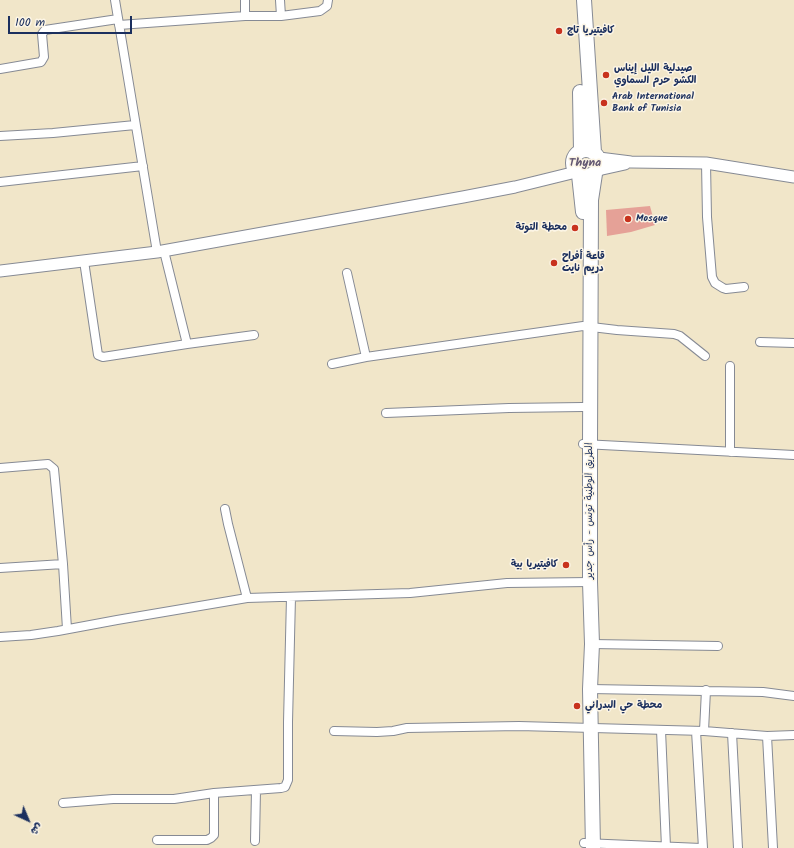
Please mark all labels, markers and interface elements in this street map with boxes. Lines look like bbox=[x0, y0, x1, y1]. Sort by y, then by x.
scale bar bbox=[10, 8, 134, 34]
text: 100 m bbox=[15, 13, 45, 32]
place label: كافيتيريا تاج bbox=[567, 25, 614, 37]
marker: كافيتيريا تاج bbox=[554, 26, 564, 36]
place label: صيدلية الليل إيناس الكشو حرم السماوي bbox=[614, 63, 696, 86]
marker: صيدلية الليل إيناس الكشو حرم السماوي bbox=[601, 70, 611, 80]
place label: Arab International Bank of Tunisia bbox=[612, 91, 694, 114]
marker: Arab International Bank of Tunisia bbox=[599, 98, 609, 108]
district label: Thyna bbox=[569, 157, 601, 171]
place label: Mosque bbox=[636, 213, 668, 225]
marker: Mosque bbox=[623, 214, 633, 224]
place label: محطة التوتة bbox=[515, 222, 567, 234]
marker: محطة التوتة bbox=[570, 223, 580, 233]
place label: قاعة أفراح دريم نايت bbox=[562, 251, 605, 274]
marker: قاعة أفراح دريم نايت bbox=[549, 258, 559, 268]
street label: الطريق الوطنية تونس - رأس جدير bbox=[584, 443, 596, 579]
place label: كافيتيريا بية bbox=[511, 559, 558, 571]
marker: كافيتيريا بية bbox=[561, 560, 571, 570]
place label: محطة حي البدراني bbox=[585, 700, 662, 712]
marker: محطة حي البدراني bbox=[572, 701, 582, 711]
north arrow bbox=[8, 800, 48, 840]
text: ش bbox=[26, 818, 47, 839]

